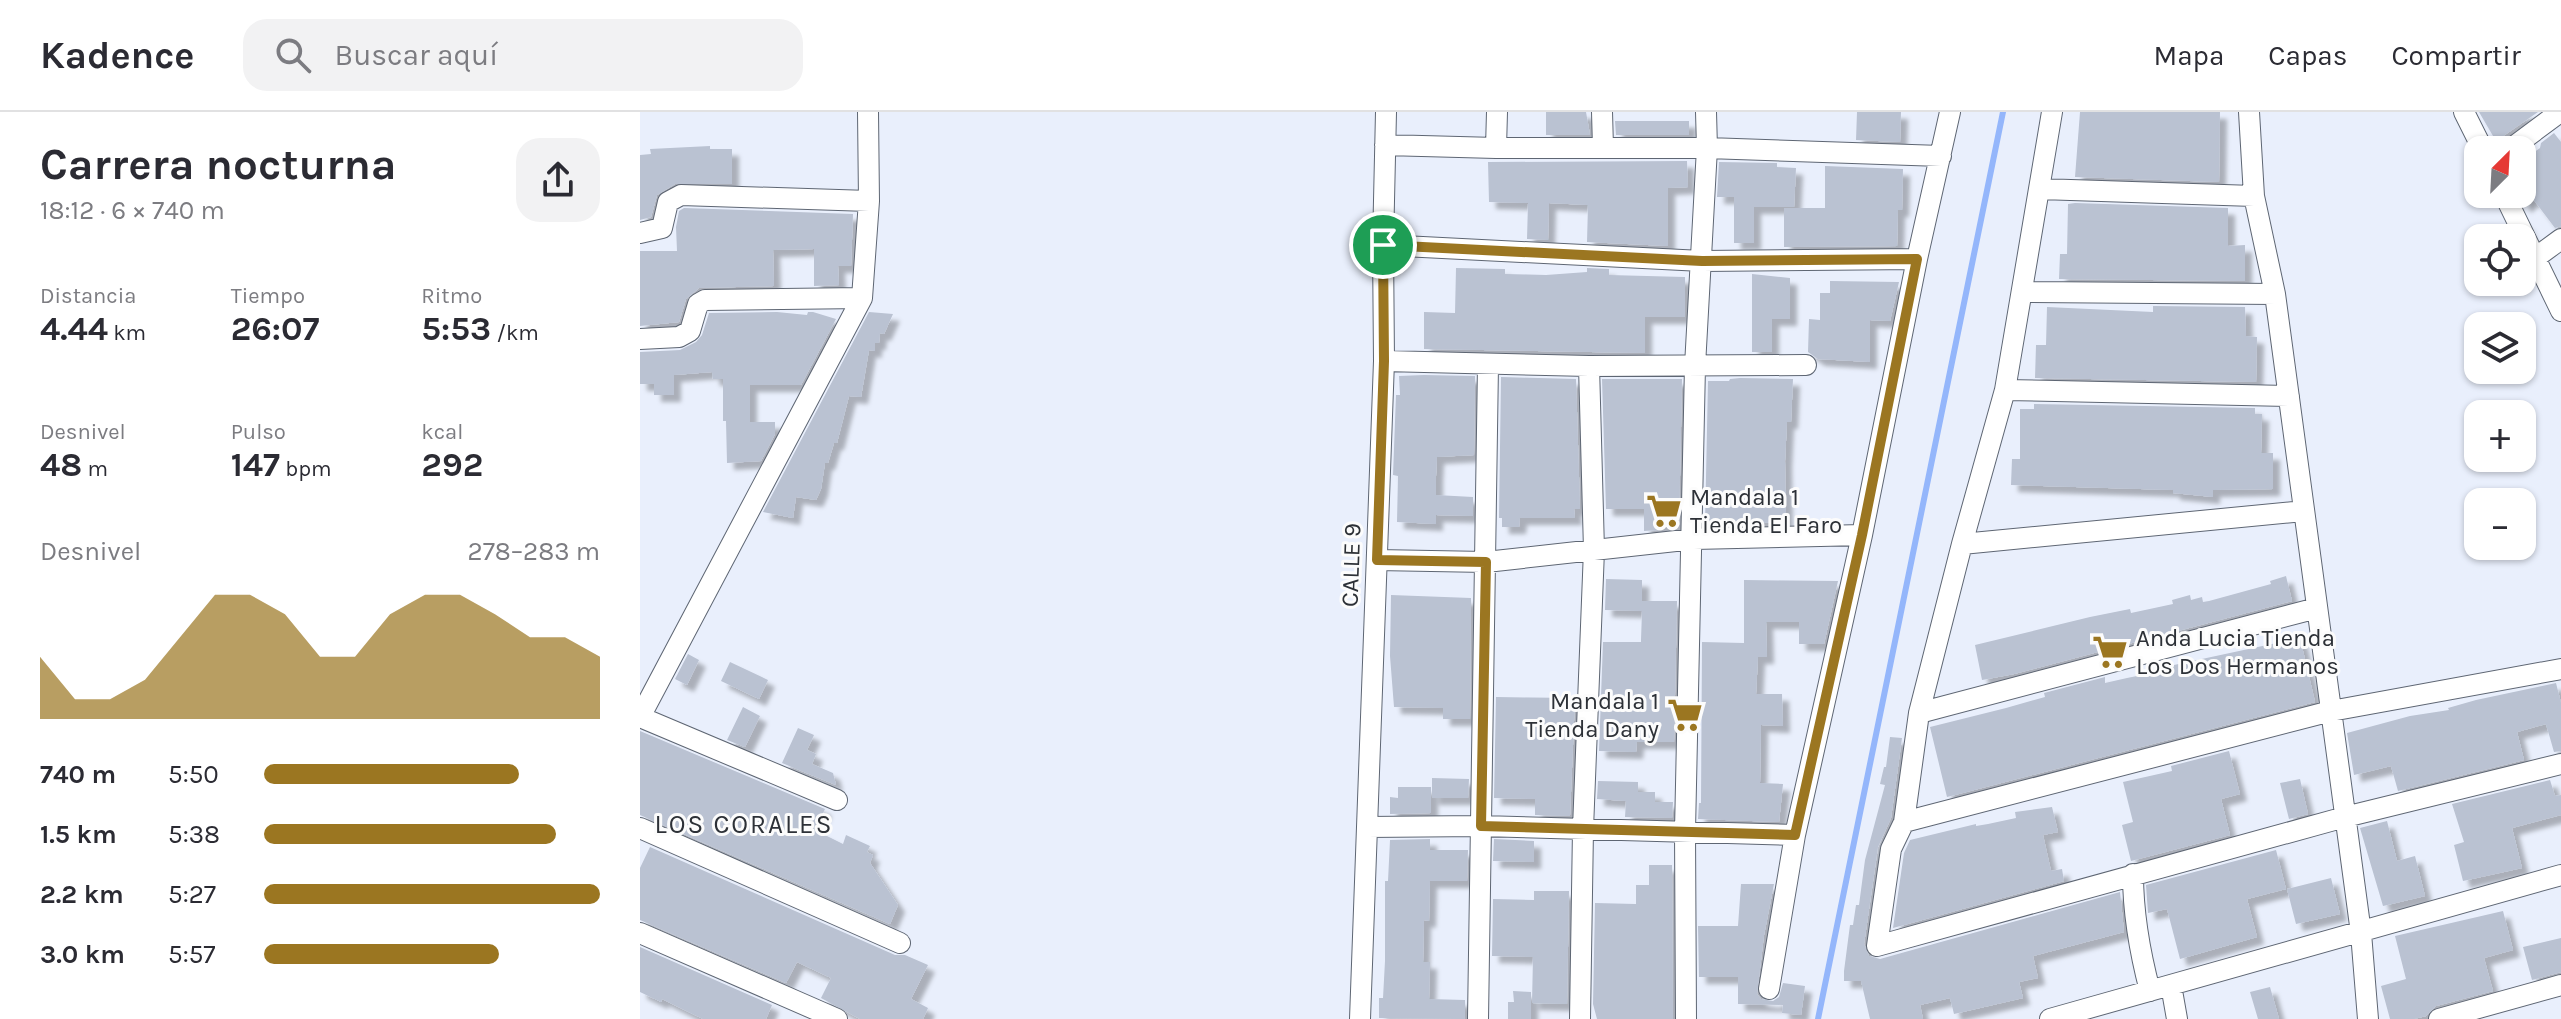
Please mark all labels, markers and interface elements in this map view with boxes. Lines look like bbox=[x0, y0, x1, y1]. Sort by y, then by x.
search box bbox=[243, 19, 803, 91]
text: Kadence bbox=[40, 33, 195, 78]
icon: search bbox=[271, 33, 315, 77]
text: Buscar aquí bbox=[335, 37, 498, 73]
text: Mapa bbox=[2153, 39, 2224, 72]
text: Capas bbox=[2268, 39, 2347, 72]
text: Compartir bbox=[2391, 39, 2521, 72]
north arrow bbox=[2464, 136, 2536, 208]
map controls bbox=[2464, 136, 2536, 560]
button: share bbox=[516, 138, 600, 222]
text: Carrera nocturna bbox=[40, 139, 397, 190]
text: 18:12 · 6 × 740 m bbox=[40, 195, 225, 226]
pin bbox=[1349, 211, 1417, 279]
icon: arrive bbox=[1361, 223, 1405, 267]
button: locate bbox=[2464, 224, 2536, 296]
text: Distancia bbox=[40, 283, 136, 309]
text: Tiempo bbox=[231, 283, 305, 309]
text: Ritmo bbox=[421, 283, 482, 309]
text: 4.44 bbox=[40, 309, 108, 349]
text: 26:07 bbox=[231, 309, 319, 349]
text: 5:53 bbox=[421, 309, 491, 349]
button: layers bbox=[2464, 312, 2536, 384]
text: km bbox=[108, 320, 146, 346]
text: /km bbox=[491, 320, 539, 346]
button: + bbox=[2464, 400, 2536, 472]
text: Desnivel bbox=[40, 419, 126, 445]
text: Pulso bbox=[231, 419, 286, 445]
text: kcal bbox=[421, 419, 463, 445]
text: 48 bbox=[40, 445, 82, 485]
text: 147 bbox=[231, 445, 280, 485]
text: 292 bbox=[421, 445, 483, 485]
text: m bbox=[82, 456, 108, 482]
text: bpm bbox=[280, 456, 332, 482]
place label: Mandala 1 Tienda El Faro bbox=[1690, 483, 1842, 539]
button: − bbox=[2464, 488, 2536, 560]
supermarket icon: Mandala 1 Tienda El Faro bbox=[1645, 492, 1683, 530]
street label: CALLE 9 bbox=[1336, 523, 1366, 607]
text: Desnivel bbox=[40, 536, 141, 567]
text: 278–283 m bbox=[468, 536, 600, 567]
place label: Anda Lucia Tienda Los Dos Hermanos bbox=[2136, 624, 2339, 680]
supermarket icon: Anda Lucia Tienda Los Dos Hermanos bbox=[2091, 633, 2129, 671]
place label: Mandala 1 Tienda Dany bbox=[1525, 687, 1659, 743]
supermarket icon: Mandala 1 Tienda Dany bbox=[1666, 696, 1704, 734]
text: 740 m bbox=[40, 759, 116, 790]
text: 5:50 bbox=[168, 759, 219, 790]
district label: LOS CORALES bbox=[655, 809, 833, 840]
text: 1.5 km bbox=[40, 819, 117, 850]
text: 5:38 bbox=[168, 819, 220, 850]
text: 2.2 km bbox=[40, 879, 124, 910]
text: 5:27 bbox=[168, 879, 216, 910]
text: 3.0 km bbox=[40, 939, 125, 970]
text: 5:57 bbox=[168, 939, 216, 970]

